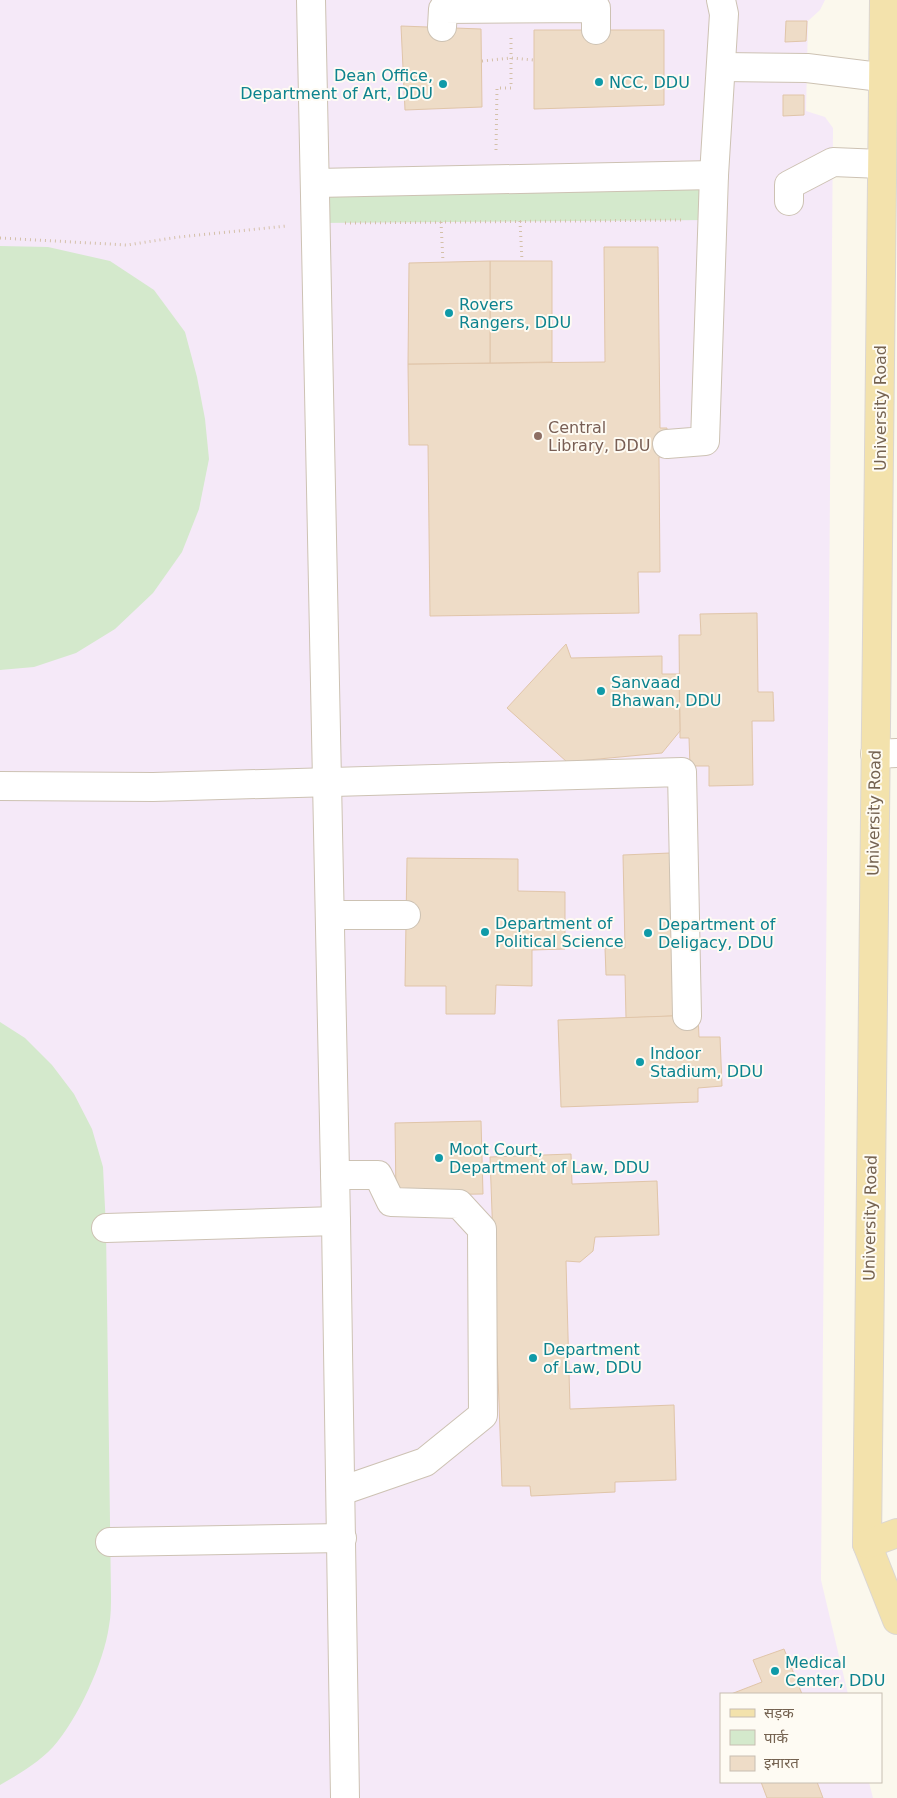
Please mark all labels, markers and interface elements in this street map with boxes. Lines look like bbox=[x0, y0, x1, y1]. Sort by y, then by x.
place label: Dean Office, Department of Art, DDU bbox=[240, 66, 433, 103]
place label: NCC, DDU bbox=[609, 73, 690, 92]
marker: NCC, DDU bbox=[593, 76, 605, 88]
marker: Dean Office, Department of Art, DDU bbox=[437, 78, 449, 90]
place label: Rovers Rangers, DDU bbox=[459, 295, 571, 332]
marker: Rovers Rangers, DDU bbox=[443, 307, 455, 319]
street label: University Road bbox=[871, 345, 890, 471]
place label: Central Library, DDU bbox=[548, 418, 650, 455]
marker: Central Library, DDU bbox=[532, 430, 544, 442]
place label: Sanvaad Bhawan, DDU bbox=[611, 673, 721, 710]
marker: Sanvaad Bhawan, DDU bbox=[595, 685, 607, 697]
street label: University Road bbox=[863, 750, 885, 876]
place label: Department of Political Science bbox=[495, 914, 624, 951]
place label: Department of Deligacy, DDU bbox=[658, 915, 776, 952]
marker: Department of Political Science bbox=[479, 926, 491, 938]
marker: Department of Deligacy, DDU bbox=[642, 927, 654, 939]
place label: Indoor Stadium, DDU bbox=[650, 1044, 763, 1081]
marker: Indoor Stadium, DDU bbox=[634, 1056, 646, 1068]
place label: Moot Court, Department of Law, DDU bbox=[449, 1140, 650, 1177]
marker: Moot Court, Department of Law, DDU bbox=[433, 1152, 445, 1164]
street label: University Road bbox=[859, 1155, 881, 1281]
place label: Department of Law, DDU bbox=[543, 1340, 642, 1377]
marker: Department of Law, DDU bbox=[527, 1352, 539, 1364]
place label: Medical Center, DDU bbox=[785, 1653, 885, 1690]
marker: Medical Center, DDU bbox=[769, 1665, 781, 1677]
legend bbox=[720, 1693, 882, 1783]
text: सड़क bbox=[764, 1704, 794, 1722]
text: पार्क bbox=[764, 1729, 788, 1747]
text: इमारत bbox=[764, 1754, 799, 1772]

